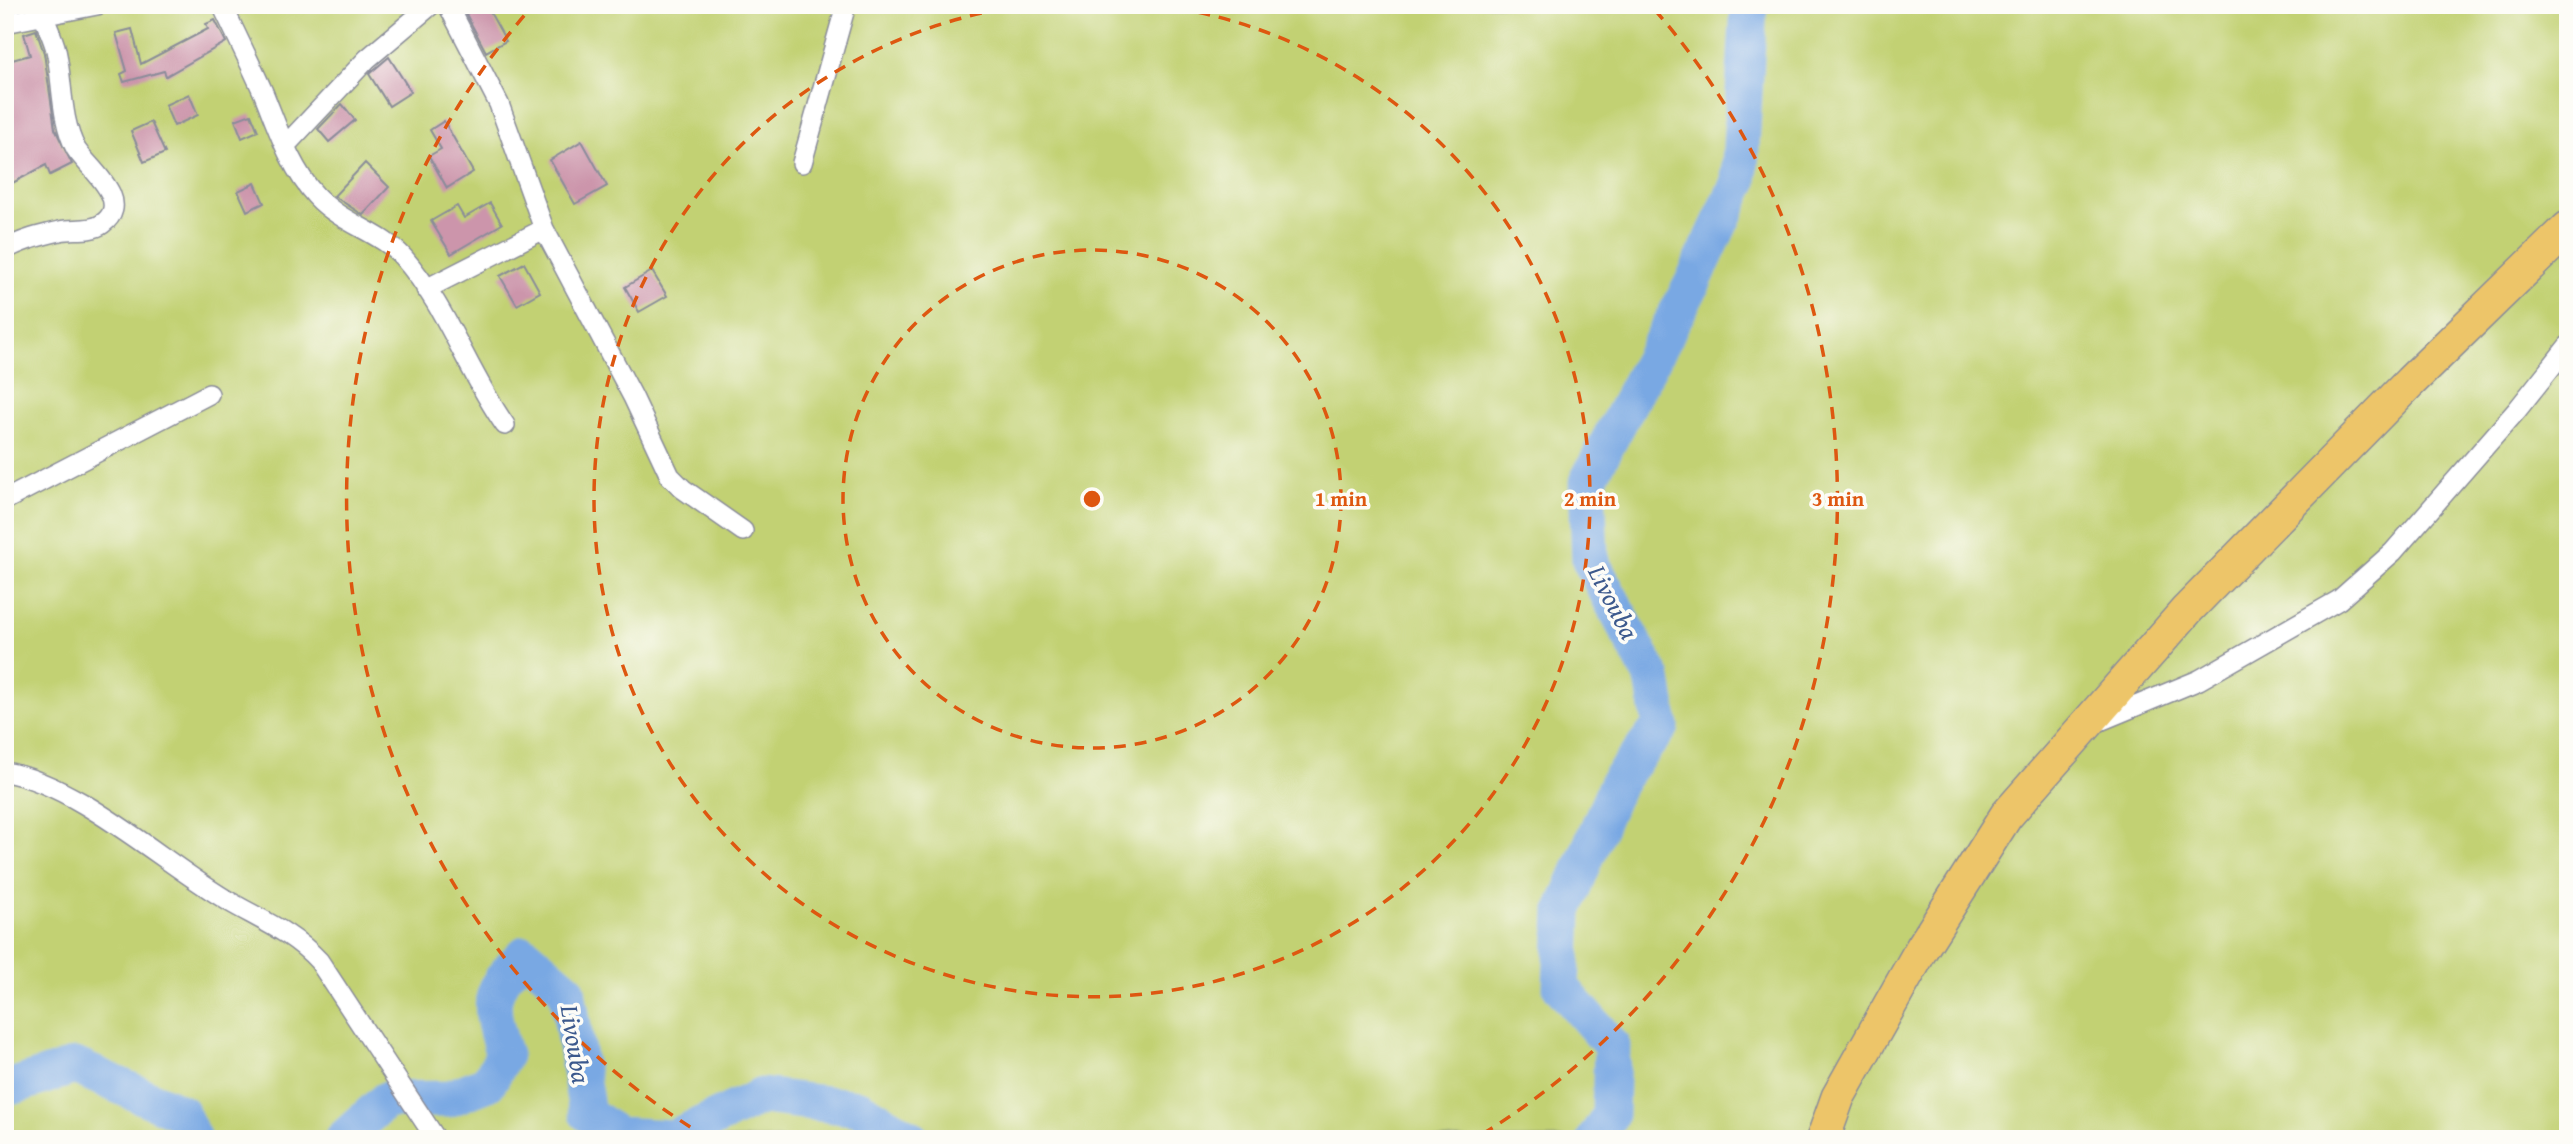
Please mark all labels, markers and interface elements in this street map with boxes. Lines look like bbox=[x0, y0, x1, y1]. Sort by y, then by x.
text: 1 min bbox=[1315, 483, 1368, 514]
text: 2 min bbox=[1564, 483, 1617, 514]
text: 3 min bbox=[1812, 483, 1865, 514]
centre of rings bbox=[1080, 487, 1104, 511]
water label: Livouba bbox=[1578, 557, 1649, 646]
water label: Livouba bbox=[550, 1001, 601, 1086]

